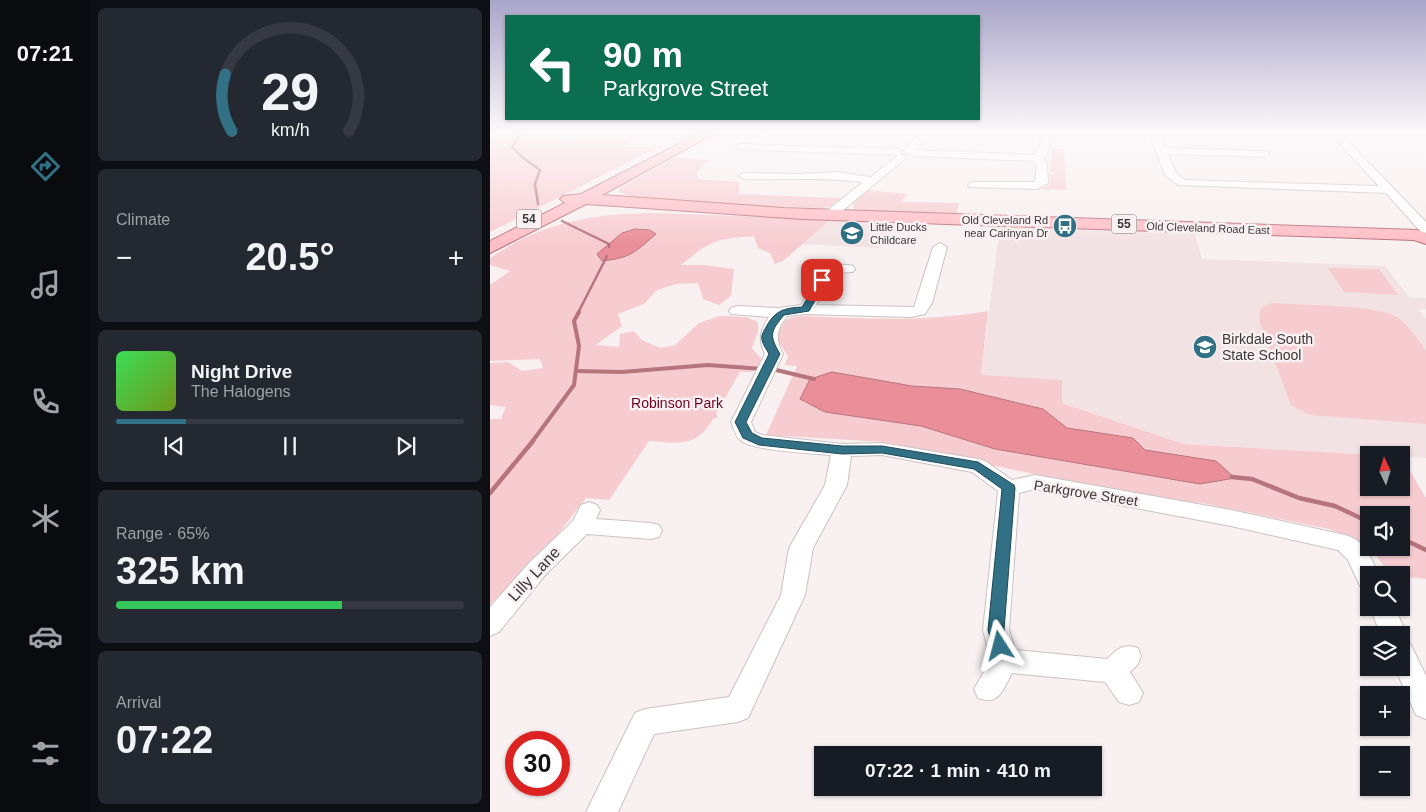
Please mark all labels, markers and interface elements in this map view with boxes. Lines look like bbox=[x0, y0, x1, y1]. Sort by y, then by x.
icon: left bbox=[520, 35, 585, 100]
text: 90 m bbox=[603, 35, 683, 74]
text: 07:21 bbox=[17, 41, 73, 66]
text: 29 bbox=[261, 63, 319, 121]
text: Parkgrove Street bbox=[603, 76, 768, 101]
text: km/h bbox=[271, 120, 309, 140]
icon: directions bbox=[28, 149, 63, 184]
road number: 54 bbox=[516, 210, 542, 228]
text: Climate bbox=[116, 211, 170, 228]
bus stop icon: Old Cleveland Rd near Carinyan Dr bbox=[1052, 213, 1078, 239]
place label: Old Cleveland Rd near Carinyan Dr bbox=[962, 214, 1048, 239]
road number: 55 bbox=[1112, 214, 1136, 233]
school or university icon: Little Ducks Childcare bbox=[839, 220, 865, 246]
street label: Old Cleveland Road East bbox=[1146, 220, 1270, 236]
place label: Little Ducks Childcare bbox=[870, 221, 927, 246]
text: 20.5° bbox=[245, 236, 335, 278]
text: − bbox=[116, 242, 132, 273]
text: + bbox=[448, 242, 464, 273]
pin bbox=[801, 259, 843, 301]
icon: arrive bbox=[808, 266, 836, 294]
icon: music bbox=[28, 267, 63, 302]
place label: Birkdale South State School bbox=[1222, 331, 1313, 363]
school or university icon: Birkdale South State School bbox=[1192, 334, 1218, 360]
text: Night Drive bbox=[191, 361, 292, 382]
text: The Halogens bbox=[191, 383, 291, 400]
icon: phone bbox=[28, 384, 63, 419]
park label: Robinson Park bbox=[631, 395, 724, 411]
icon: previous bbox=[160, 432, 188, 460]
icon: pause bbox=[276, 432, 304, 460]
icon: next bbox=[392, 432, 420, 460]
north arrow bbox=[1360, 446, 1410, 496]
map controls bbox=[1360, 446, 1410, 796]
street label: Parkgrove Street bbox=[1033, 477, 1139, 509]
icon: climate bbox=[28, 501, 63, 536]
button: sound bbox=[1360, 506, 1410, 556]
text: Range · 65% bbox=[116, 525, 209, 542]
street label: Lilly Lane bbox=[505, 543, 563, 605]
text: 325 km bbox=[116, 550, 245, 592]
button: search bbox=[1360, 566, 1410, 616]
icon: car bbox=[28, 619, 63, 654]
position arrow bbox=[973, 619, 1025, 671]
button: layers bbox=[1360, 626, 1410, 676]
button: + bbox=[1360, 686, 1410, 736]
text: Arrival bbox=[116, 694, 161, 711]
text: 07:22 bbox=[116, 719, 213, 761]
speed limit sign: 30 bbox=[505, 731, 570, 796]
icon: filters bbox=[28, 736, 63, 771]
button: − bbox=[1360, 746, 1410, 796]
text: 07:22 · 1 min · 410 m bbox=[865, 760, 1051, 781]

